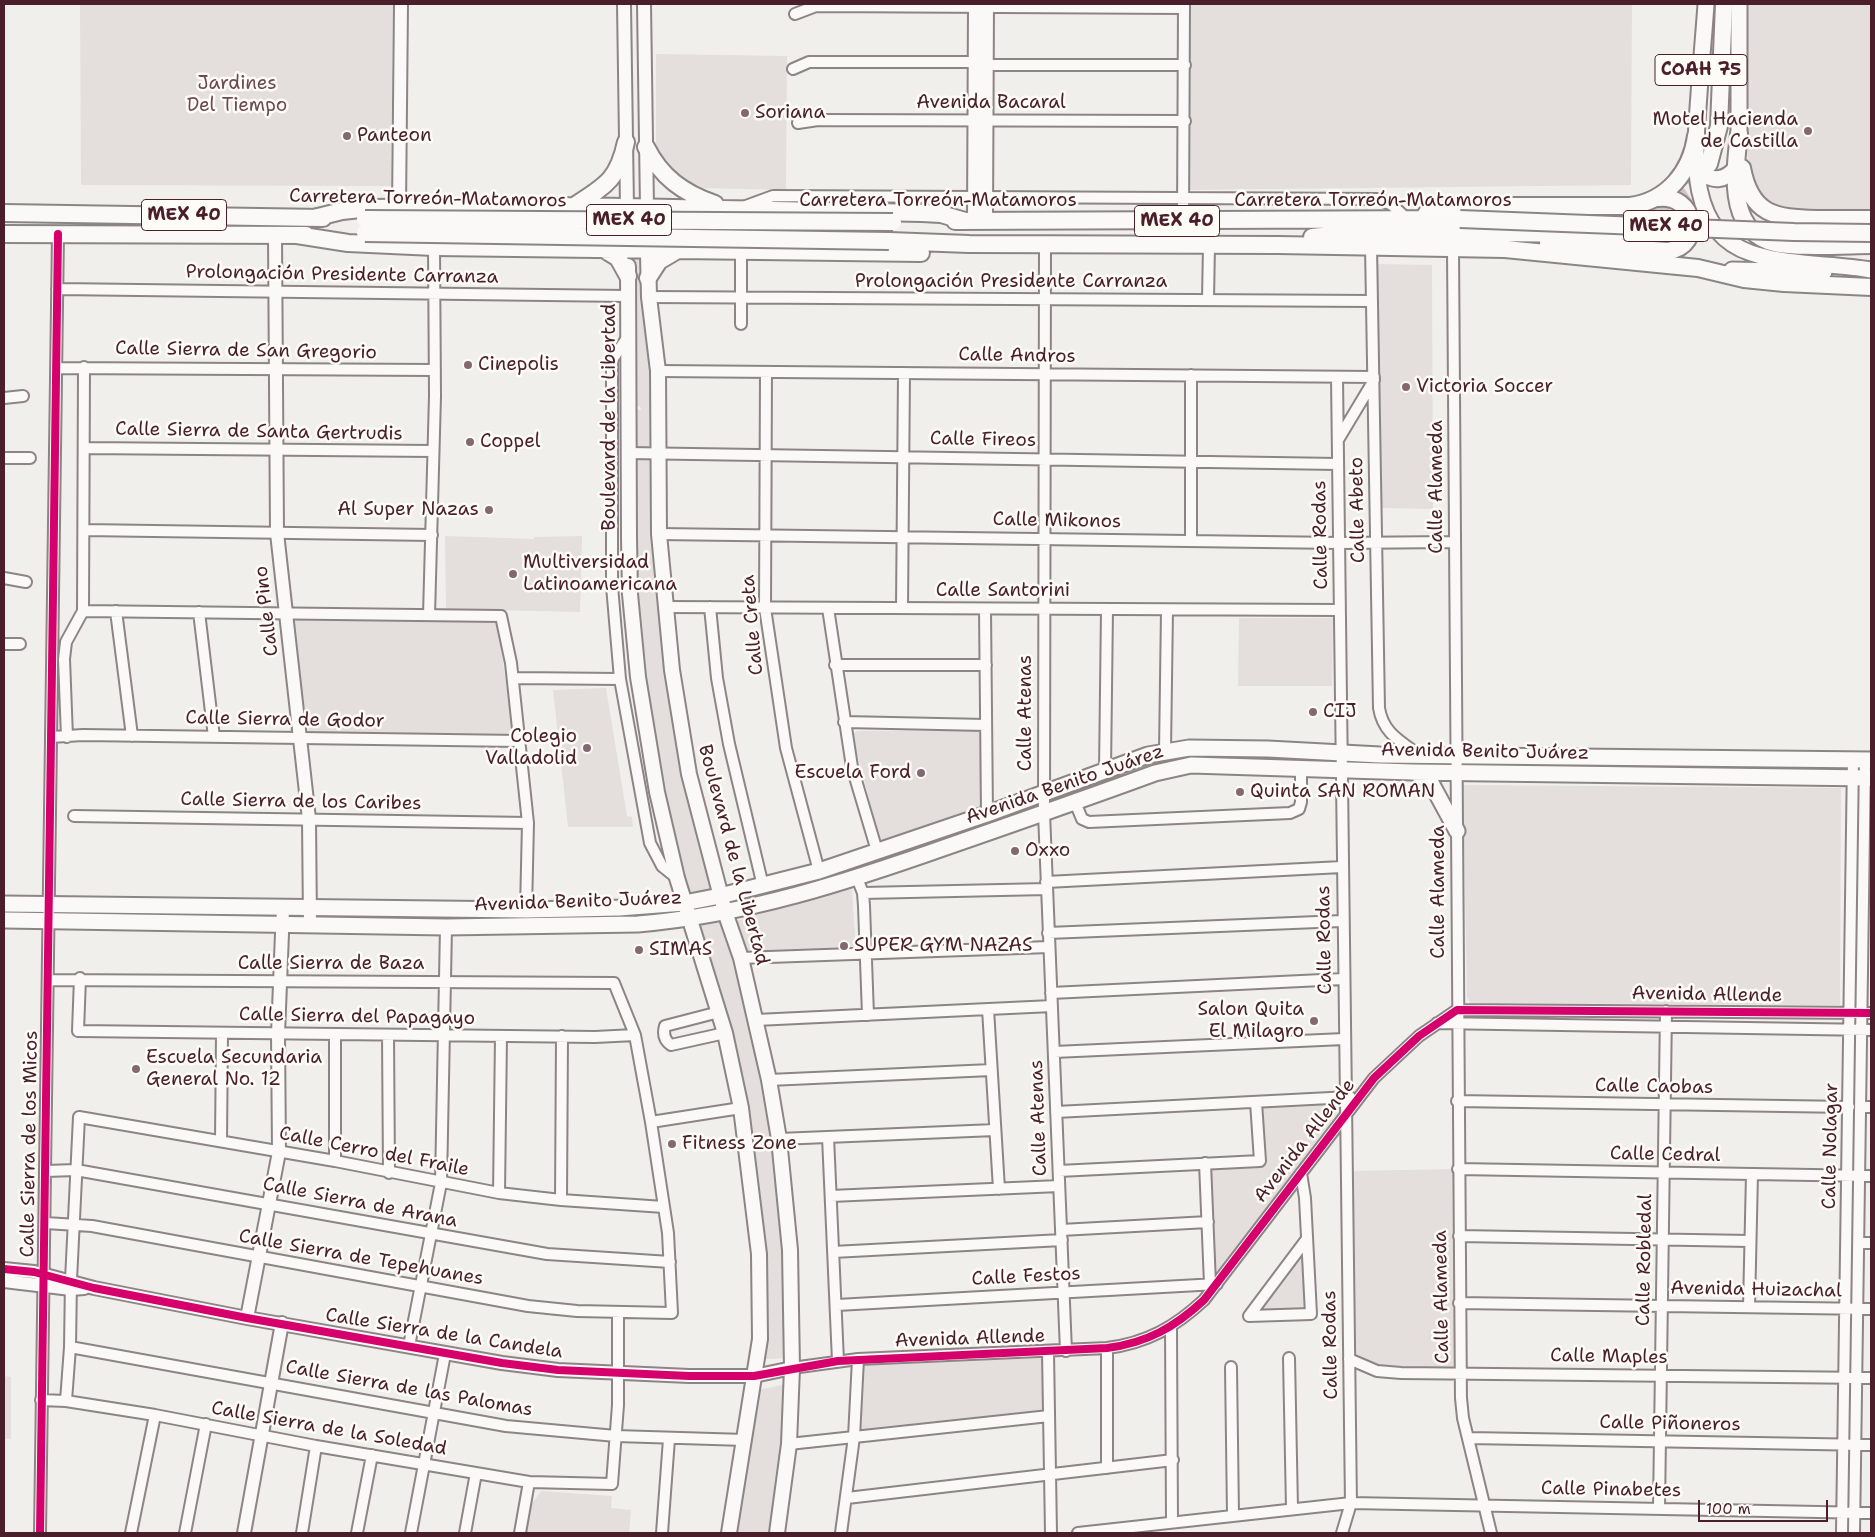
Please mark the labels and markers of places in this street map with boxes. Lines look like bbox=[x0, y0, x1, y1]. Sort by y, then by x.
place label: Soriana bbox=[755, 102, 825, 124]
marker: Soriana bbox=[739, 107, 751, 119]
place label: Motel Hacienda de Castilla bbox=[1652, 109, 1798, 153]
place label: Panteon bbox=[357, 125, 432, 147]
marker: Motel Hacienda de Castilla bbox=[1802, 125, 1814, 137]
marker: Panteon bbox=[341, 130, 353, 142]
place label: Cinepolis bbox=[478, 354, 559, 376]
marker: Cinepolis bbox=[462, 359, 474, 371]
place label: Victoria Soccer bbox=[1416, 376, 1553, 398]
marker: Victoria Soccer bbox=[1400, 381, 1412, 393]
place label: Coppel bbox=[480, 431, 540, 453]
marker: Coppel bbox=[464, 436, 476, 448]
place label: Al Super Nazas bbox=[337, 499, 479, 521]
marker: Al Super Nazas bbox=[483, 504, 495, 516]
place label: Multiversidad Latinoamericana bbox=[523, 552, 677, 596]
marker: Multiversidad Latinoamericana bbox=[507, 568, 519, 580]
place label: CIJ bbox=[1323, 701, 1357, 723]
marker: CIJ bbox=[1307, 706, 1319, 718]
place label: Colegio Valladolid bbox=[485, 726, 577, 770]
marker: Colegio Valladolid bbox=[581, 742, 593, 754]
place label: Escuela Ford bbox=[795, 762, 911, 784]
marker: Escuela Ford bbox=[915, 767, 927, 779]
place label: Quinta SAN ROMAN bbox=[1250, 781, 1435, 803]
marker: Quinta SAN ROMAN bbox=[1234, 786, 1246, 798]
place label: Oxxo bbox=[1025, 840, 1070, 862]
marker: Oxxo bbox=[1009, 845, 1021, 857]
place label: SUPER GYM NAZAS bbox=[854, 935, 1032, 957]
place label: SIMAS bbox=[649, 939, 712, 961]
marker: SUPER GYM NAZAS bbox=[838, 940, 850, 952]
marker: SIMAS bbox=[633, 944, 645, 956]
place label: Salon Quita El Milagro bbox=[1198, 999, 1304, 1043]
marker: Salon Quita El Milagro bbox=[1308, 1015, 1320, 1027]
place label: Escuela Secundaria General No. 12 bbox=[146, 1047, 322, 1091]
marker: Escuela Secundaria General No. 12 bbox=[130, 1063, 142, 1075]
place label: Fitness Zone bbox=[682, 1133, 797, 1155]
marker: Fitness Zone bbox=[666, 1138, 678, 1150]

